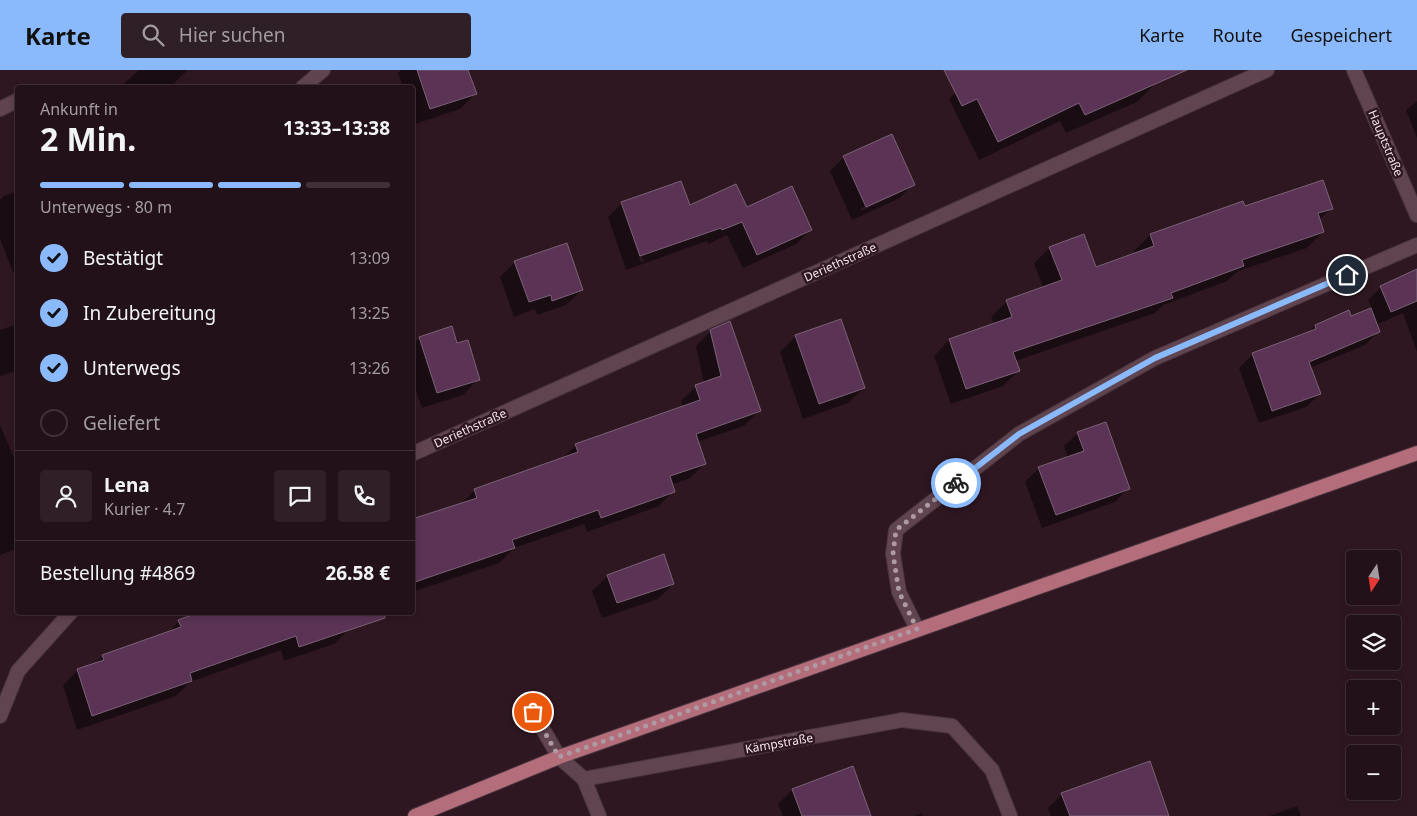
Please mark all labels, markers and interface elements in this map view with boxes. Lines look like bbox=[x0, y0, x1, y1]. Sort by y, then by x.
search box bbox=[121, 13, 471, 58]
text: Karte bbox=[25, 19, 91, 52]
icon: search bbox=[139, 21, 167, 49]
text: Hier suchen bbox=[179, 22, 285, 48]
text: Karte bbox=[1139, 23, 1185, 47]
text: Route bbox=[1213, 23, 1262, 47]
text: Gespeichert bbox=[1290, 23, 1392, 47]
text: Ankunft in bbox=[40, 98, 118, 120]
street label: Hauptstraße bbox=[1364, 107, 1408, 179]
text: 13:33–13:38 bbox=[283, 115, 390, 141]
text: 2 Min. bbox=[40, 117, 136, 160]
text: Unterwegs · 80 m bbox=[40, 196, 172, 218]
street label: Deriethstraße bbox=[801, 238, 879, 286]
icon: check bbox=[40, 244, 68, 272]
text: Bestätigt bbox=[83, 245, 163, 271]
text: 13:09 bbox=[349, 247, 390, 269]
pin bbox=[1326, 254, 1368, 296]
icon: home bbox=[1333, 261, 1361, 289]
icon: check bbox=[40, 299, 68, 327]
text: In Zubereitung bbox=[83, 300, 216, 326]
text: 13:25 bbox=[349, 302, 390, 324]
icon: check bbox=[40, 354, 68, 382]
text: Unterwegs bbox=[83, 355, 181, 381]
text: 13:26 bbox=[349, 357, 390, 379]
street label: Deriethstraße bbox=[431, 404, 509, 452]
text: Geliefert bbox=[83, 410, 160, 436]
courier bbox=[931, 458, 981, 508]
icon: bike bbox=[942, 469, 970, 497]
button: person bbox=[40, 470, 92, 522]
button: chat bbox=[274, 470, 326, 522]
button: phone bbox=[338, 470, 390, 522]
text: Lena bbox=[104, 472, 150, 498]
text: Kurier · 4.7 bbox=[104, 498, 185, 520]
north arrow bbox=[1346, 550, 1401, 605]
map controls bbox=[1346, 550, 1401, 800]
text: Bestellung #4869 bbox=[40, 560, 195, 586]
text: 26.58 € bbox=[325, 560, 390, 586]
button: layers bbox=[1346, 615, 1401, 670]
button: + bbox=[1346, 680, 1401, 735]
pin bbox=[512, 691, 554, 733]
icon: bag bbox=[519, 698, 547, 726]
street label: Kämpstraße bbox=[744, 729, 814, 757]
button: − bbox=[1346, 745, 1401, 800]

